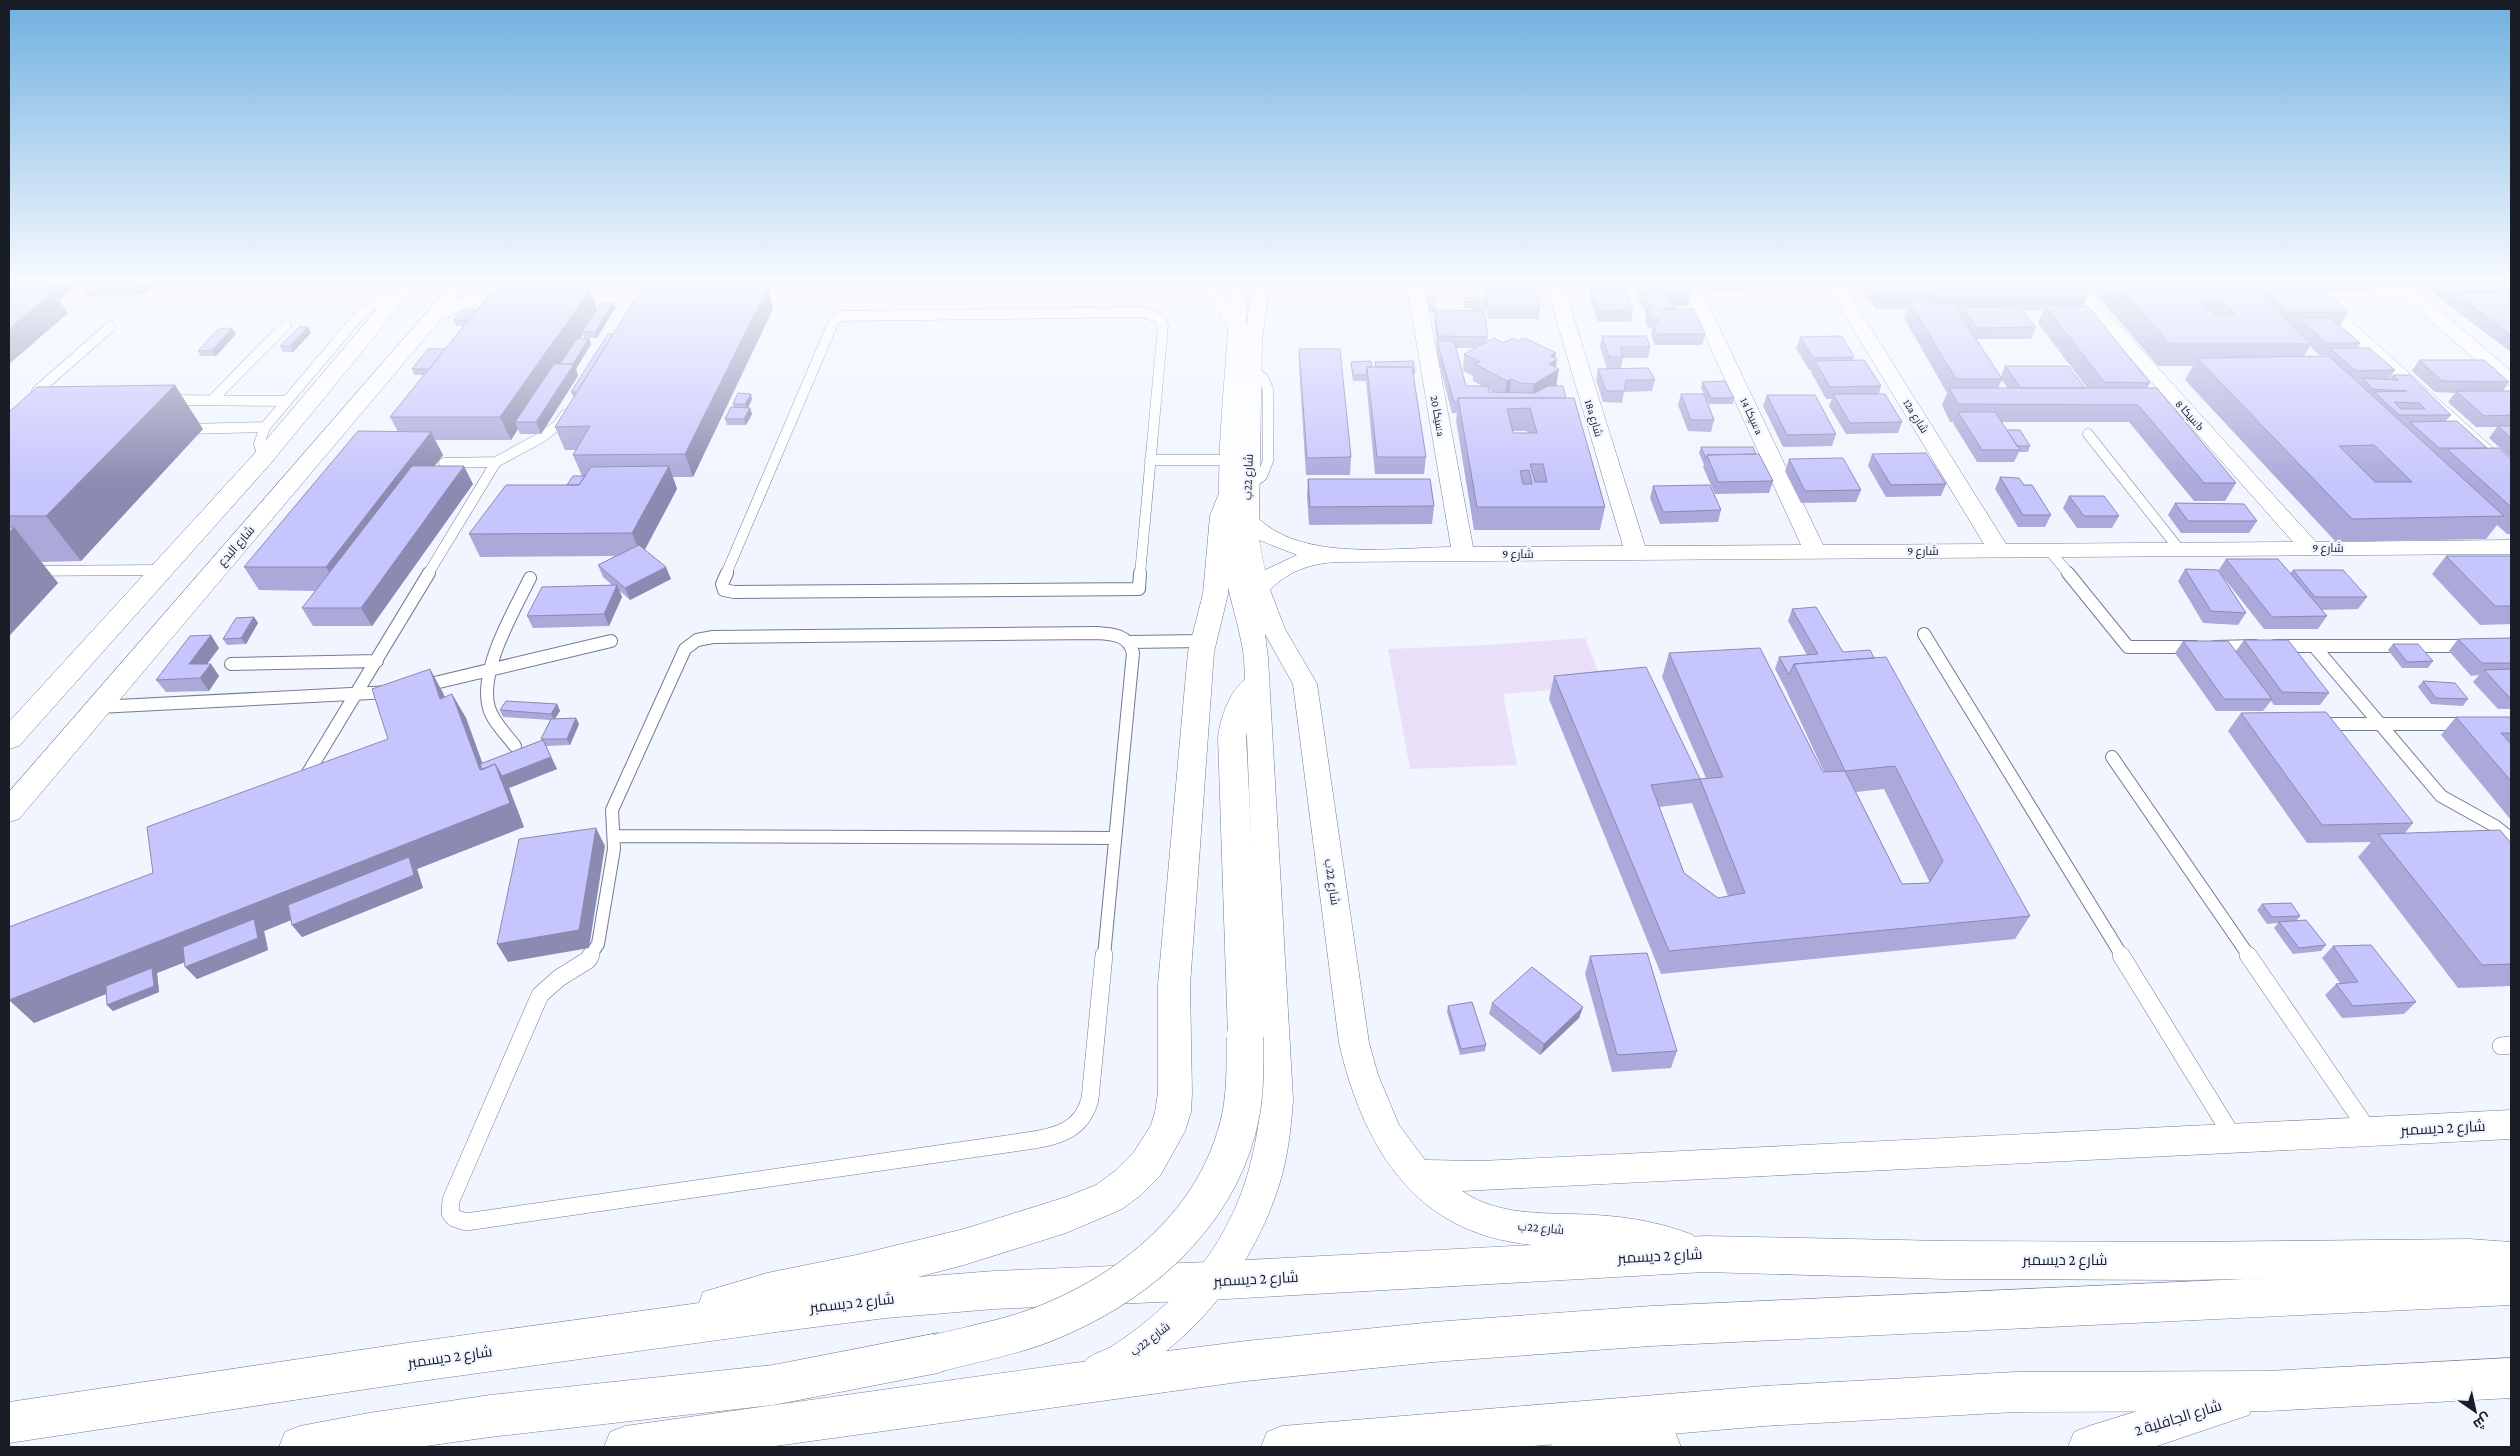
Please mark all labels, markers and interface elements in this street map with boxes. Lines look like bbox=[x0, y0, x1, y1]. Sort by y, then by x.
street label: سيكا 20a bbox=[1428, 395, 1448, 437]
street label: سيكا 14a bbox=[1738, 396, 1766, 436]
street label: 12a شارع bbox=[1899, 397, 1931, 436]
street label: سيكا 8b bbox=[2173, 397, 2207, 433]
street label: 18a شارع bbox=[1581, 398, 1605, 439]
street label: شارع 22ب bbox=[1240, 454, 1257, 500]
street label: شارع البدع bbox=[215, 523, 258, 570]
street label: شارع 9 bbox=[2312, 541, 2344, 556]
street label: شارع 9 bbox=[1907, 544, 1939, 559]
street label: شارع 9 bbox=[1502, 547, 1534, 562]
street label: شارع 22ب bbox=[1321, 858, 1342, 906]
street label: شارع 2 ديسمبر bbox=[2399, 1118, 2486, 1141]
street label: شارع 22ب bbox=[1517, 1219, 1565, 1238]
street label: شارع 2 ديسمبر bbox=[1616, 1246, 1703, 1269]
street label: شارع 2 ديسمبر bbox=[2021, 1252, 2108, 1271]
street label: شارع 2 ديسمبر bbox=[1212, 1269, 1299, 1292]
street label: شارع 2 ديسمبر bbox=[808, 1291, 895, 1318]
street label: شارع 22ب bbox=[1127, 1319, 1173, 1360]
street label: شارع 2 ديسمبر bbox=[406, 1343, 494, 1374]
north arrow bbox=[2450, 1386, 2500, 1436]
street label: شارع الجافلية 2 bbox=[2133, 1397, 2224, 1442]
text: ش bbox=[2470, 1409, 2494, 1433]

